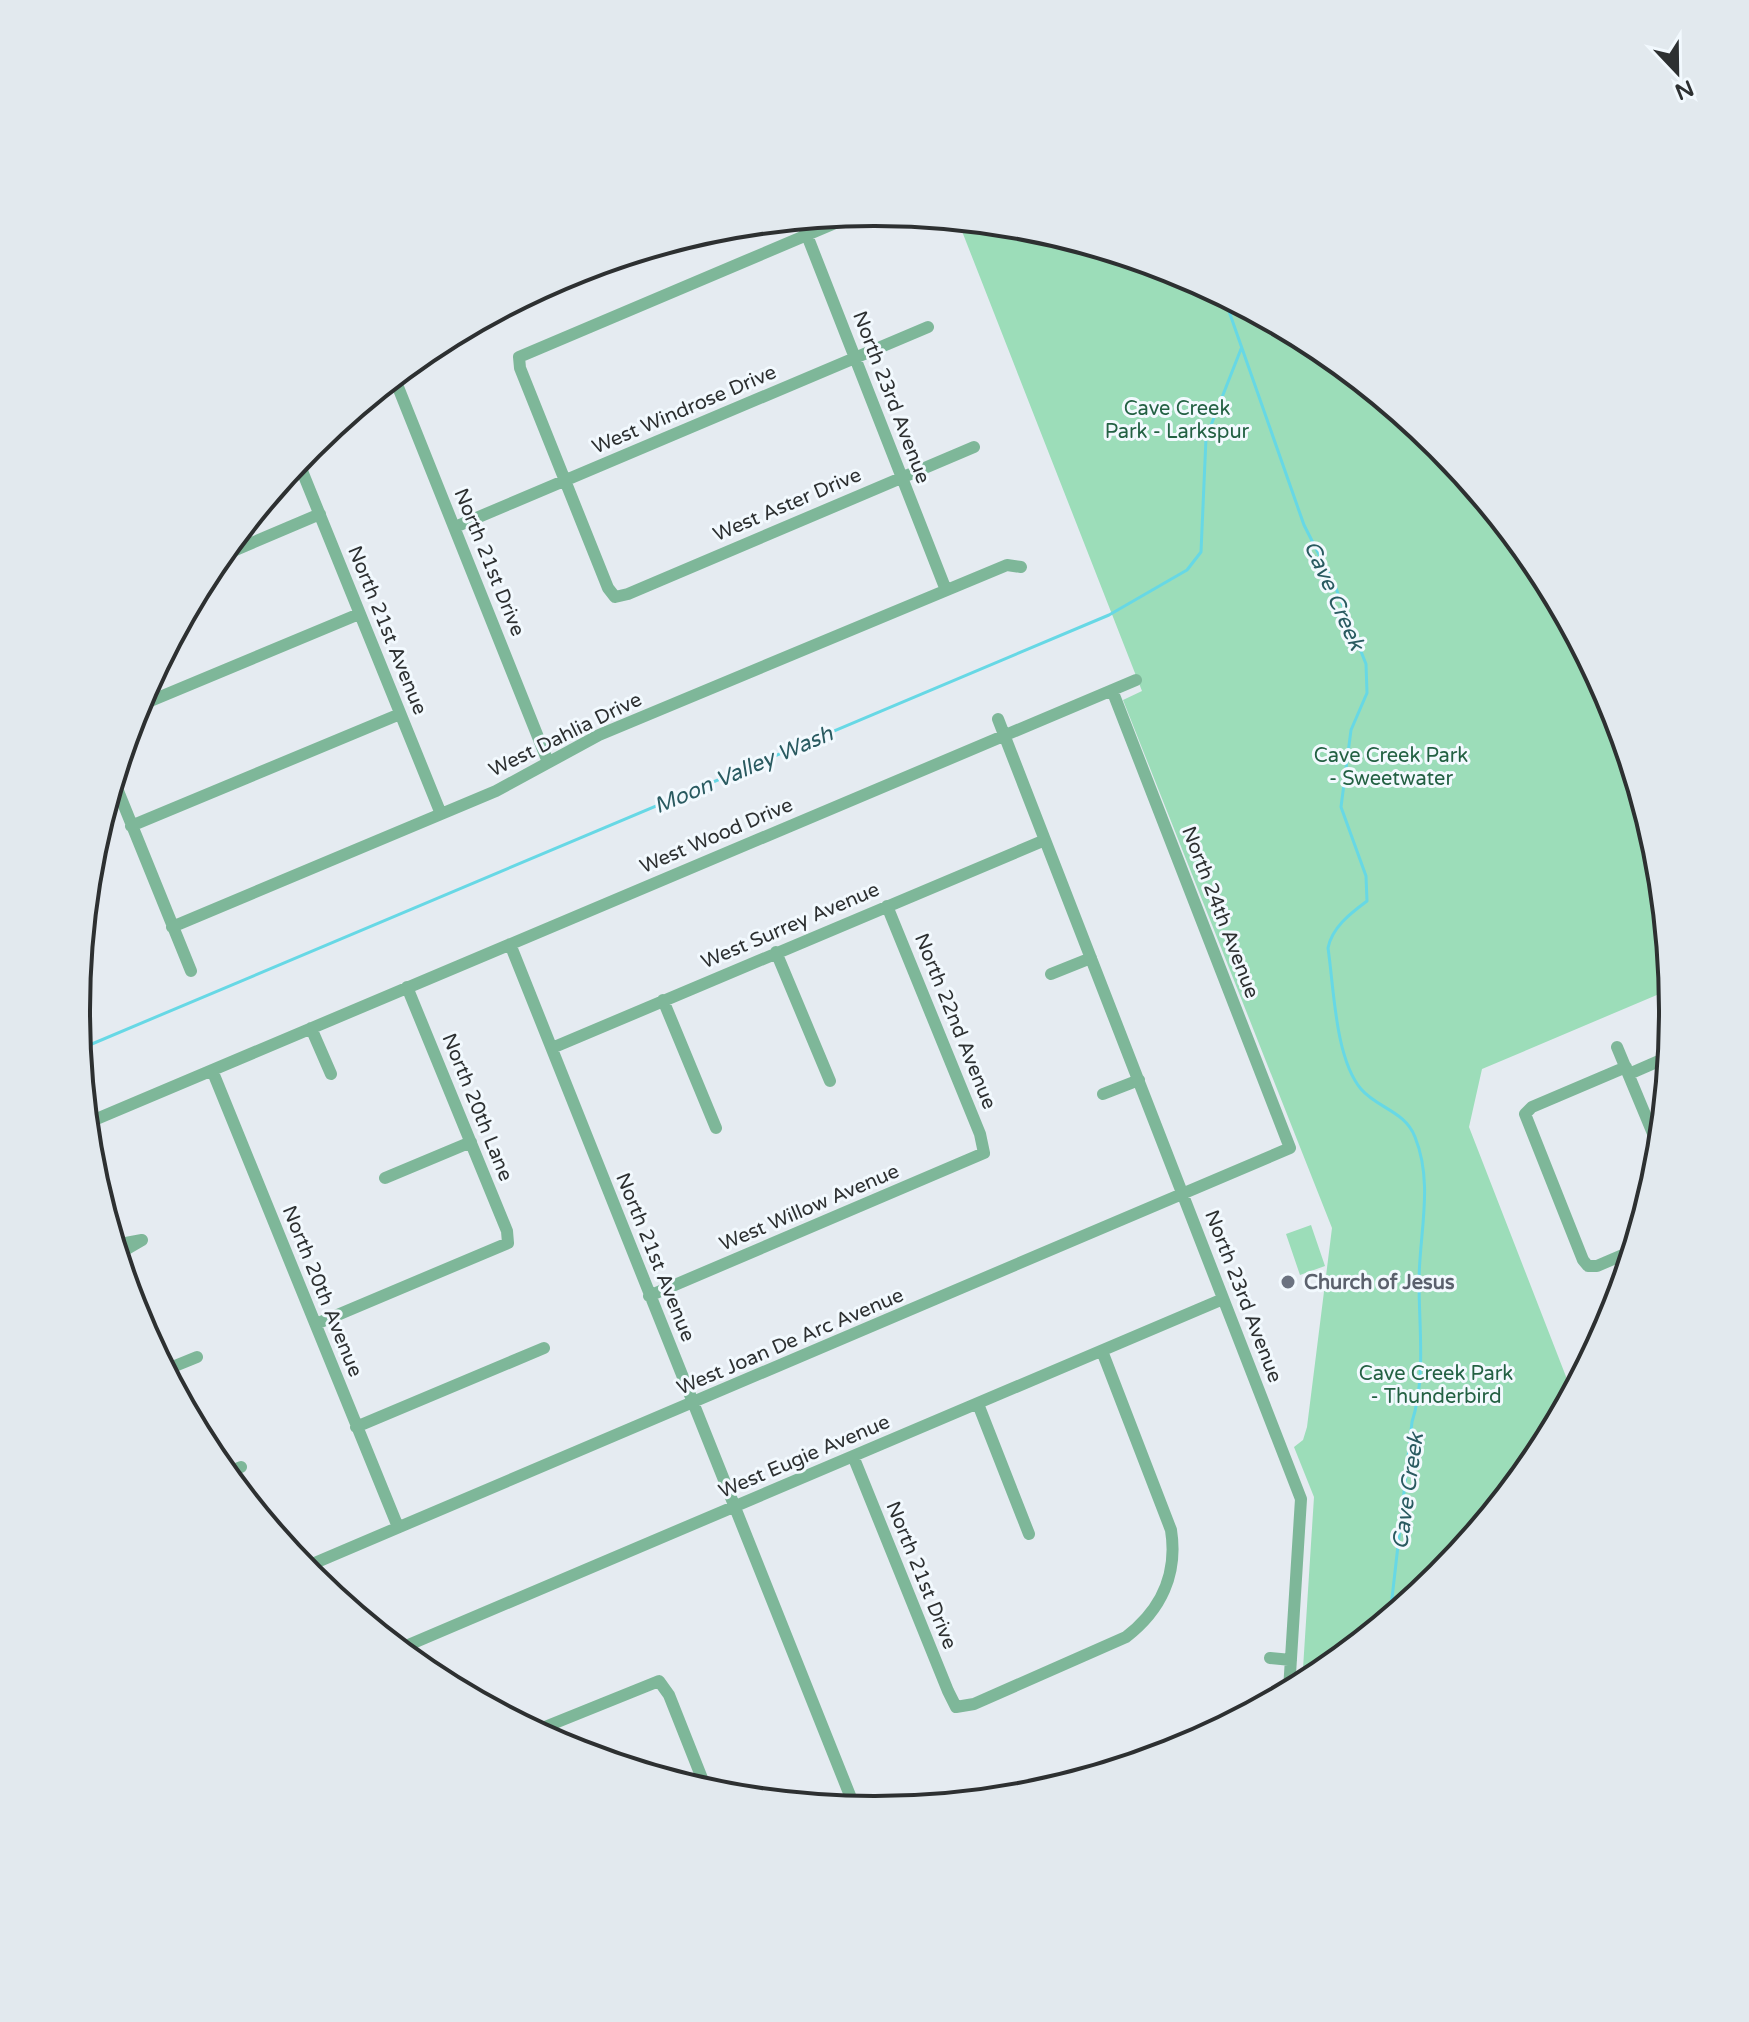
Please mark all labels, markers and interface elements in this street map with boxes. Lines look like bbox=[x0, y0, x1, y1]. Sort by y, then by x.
north arrow bbox=[1637, 32, 1717, 112]
text: N bbox=[1671, 74, 1697, 105]
street label: North 23rd Avenue bbox=[847, 308, 935, 487]
street label: West Windrose Drive bbox=[589, 360, 780, 460]
park label: Cave Creek Park - Larkspur bbox=[1105, 397, 1250, 444]
street label: West Aster Drive bbox=[710, 463, 865, 547]
street label: North 21st Drive bbox=[448, 485, 530, 640]
water label: Cave Creek bbox=[1298, 537, 1371, 656]
street label: North 21st Avenue bbox=[342, 543, 432, 718]
street label: West Dahlia Drive bbox=[485, 688, 646, 782]
water label: Moon Valley Wash bbox=[650, 720, 837, 819]
park label: Cave Creek Park - Sweetwater bbox=[1314, 744, 1468, 791]
street label: West Wood Drive bbox=[636, 793, 796, 879]
street label: North 24th Avenue bbox=[1176, 823, 1264, 1002]
street label: West Surrey Avenue bbox=[698, 878, 883, 974]
street label: North 22nd Avenue bbox=[909, 930, 1001, 1113]
street label: North 20th Lane bbox=[437, 1030, 518, 1185]
street label: West Willow Avenue bbox=[716, 1159, 903, 1257]
street label: North 21st Avenue bbox=[610, 1170, 700, 1345]
street label: North 20th Avenue bbox=[277, 1202, 367, 1380]
street label: North 23rd Avenue bbox=[1199, 1207, 1287, 1386]
place label: Church of Jesus bbox=[1304, 1271, 1455, 1295]
marker: Church of Jesus bbox=[1279, 1273, 1297, 1291]
street label: West Joan De Arc Avenue bbox=[673, 1283, 907, 1401]
park label: Cave Creek Park - Thunderbird bbox=[1359, 1362, 1513, 1409]
street label: West Eugie Avenue bbox=[715, 1410, 893, 1504]
water label: Cave Creek bbox=[1387, 1429, 1429, 1551]
street label: North 21st Drive bbox=[880, 1498, 962, 1653]

